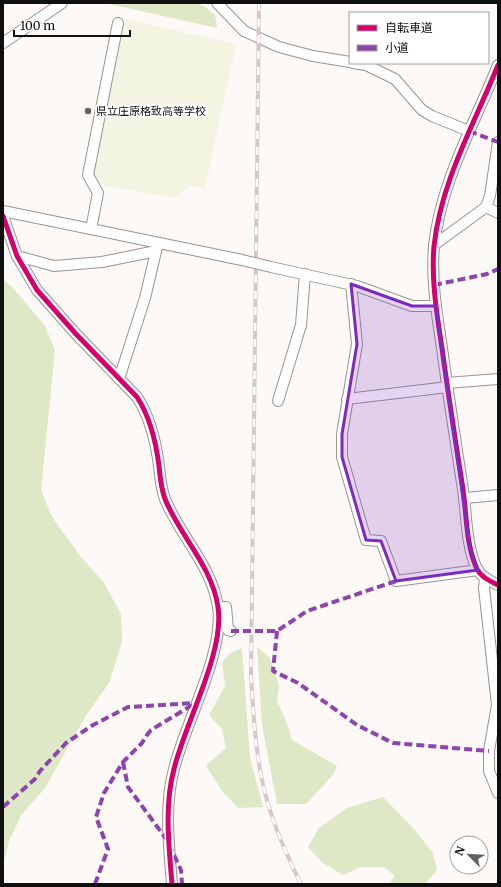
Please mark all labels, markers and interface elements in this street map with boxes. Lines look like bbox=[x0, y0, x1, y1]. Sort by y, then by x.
scale bar bbox=[14, 12, 130, 38]
legend bbox=[349, 12, 489, 64]
text: 100 m bbox=[20, 18, 55, 33]
text: 自転車道 bbox=[385, 20, 433, 35]
text: 小道 bbox=[385, 40, 409, 55]
place label: 県立庄原格致高等学校 bbox=[96, 104, 206, 118]
marker: 県立庄原格致高等学校 bbox=[83, 106, 93, 116]
north arrow bbox=[449, 835, 489, 875]
text: N bbox=[452, 844, 468, 858]

